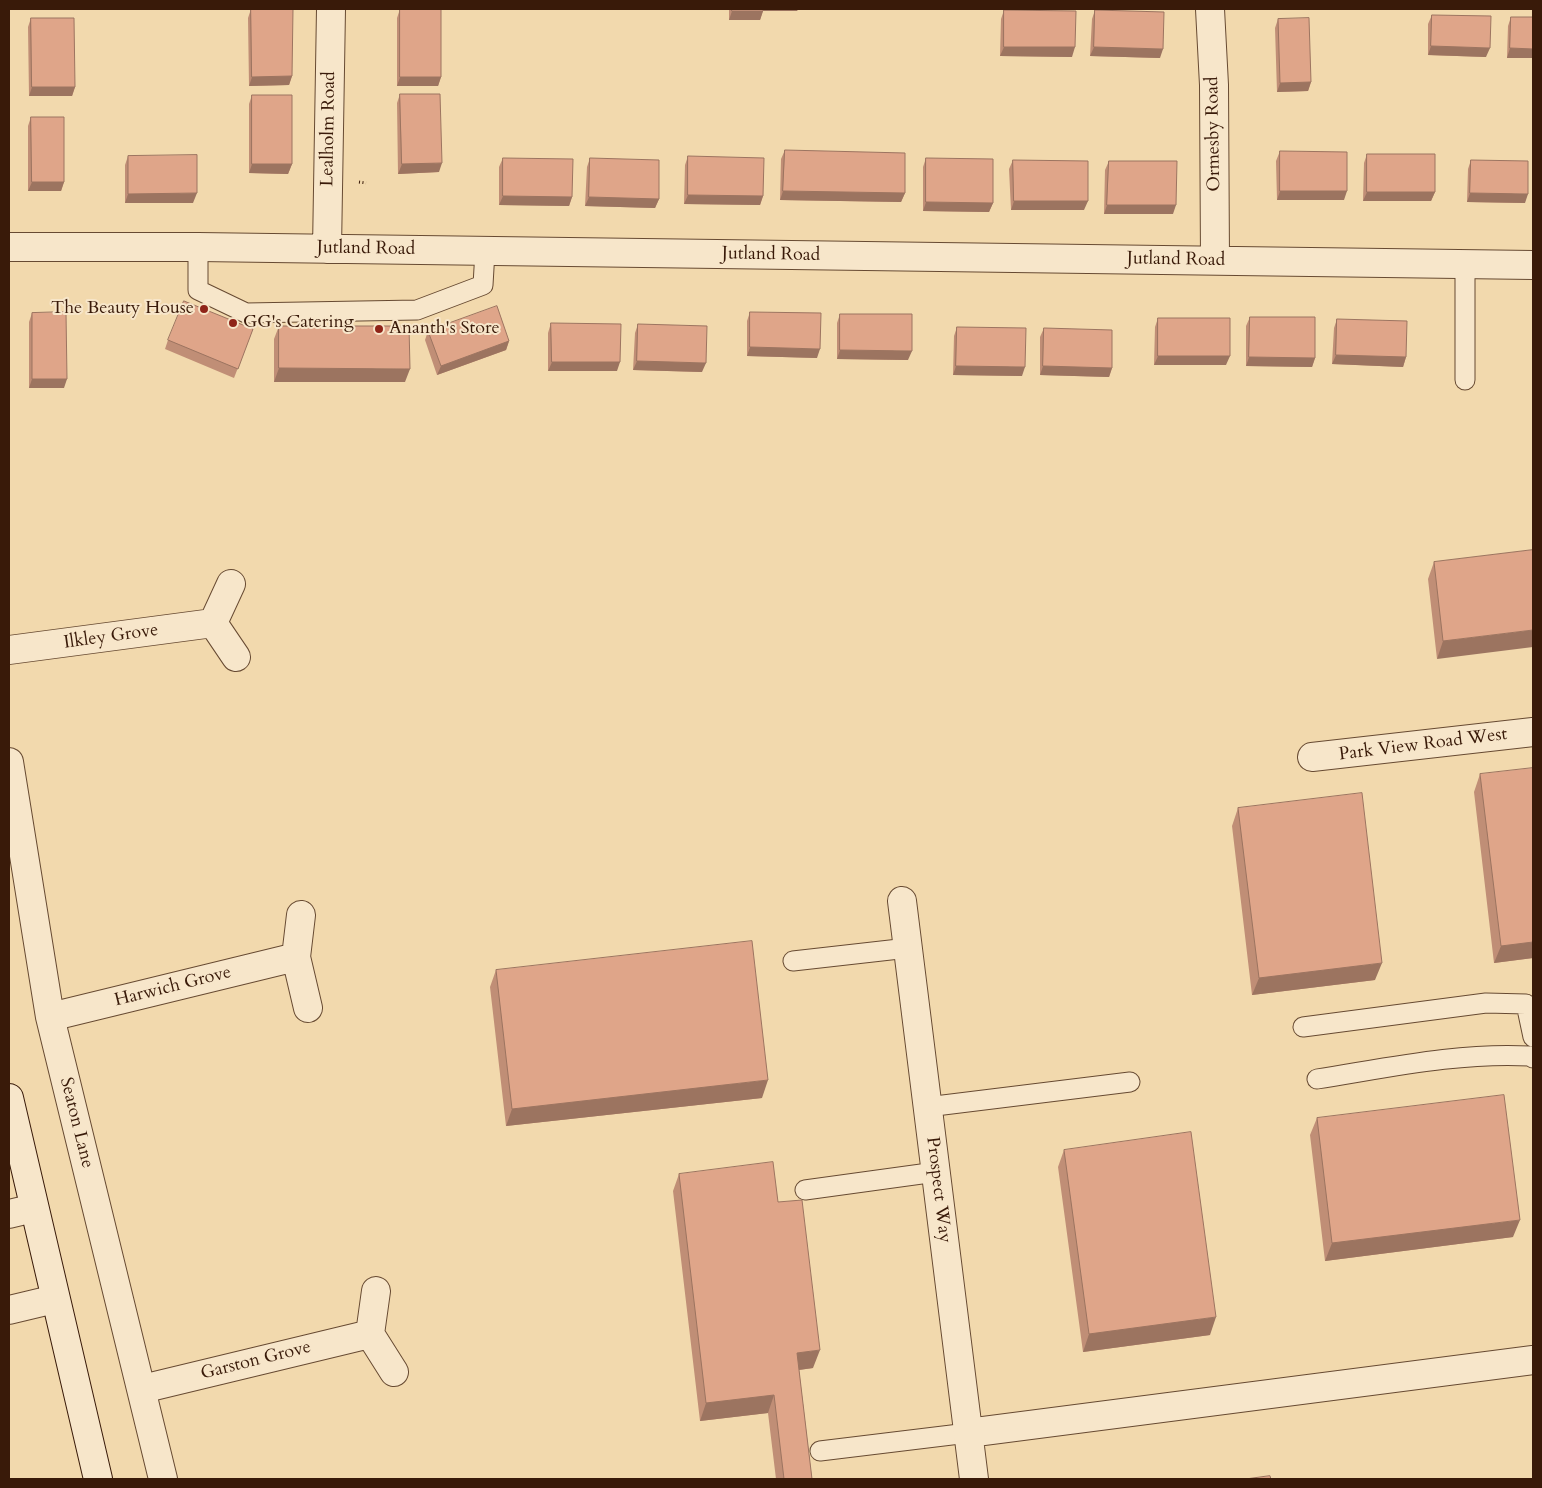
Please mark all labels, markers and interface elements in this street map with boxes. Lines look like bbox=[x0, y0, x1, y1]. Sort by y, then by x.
street label: Lealholm Road bbox=[317, 71, 341, 187]
street label: Ormesby Road bbox=[1202, 76, 1226, 192]
street label: Jutland Road bbox=[317, 237, 415, 261]
street label: Jutland Road bbox=[722, 243, 820, 267]
street label: Jutland Road bbox=[1127, 248, 1225, 272]
place label: The Beauty House bbox=[51, 298, 194, 320]
marker: The Beauty House bbox=[198, 303, 210, 315]
place label: GG's Catering bbox=[243, 312, 354, 334]
marker: GG's Catering bbox=[227, 317, 239, 329]
place label: Ananth's Store bbox=[389, 318, 500, 340]
marker: Ananth's Store bbox=[373, 323, 385, 335]
street label: Ilkley Grove bbox=[62, 620, 160, 654]
street label: Park View Road West bbox=[1338, 724, 1508, 766]
street label: Harwich Grove bbox=[112, 962, 234, 1012]
street label: Seaton Lane bbox=[54, 1076, 98, 1170]
street label: Prospect Way bbox=[921, 1136, 955, 1244]
street label: Garston Grove bbox=[199, 1337, 313, 1385]

